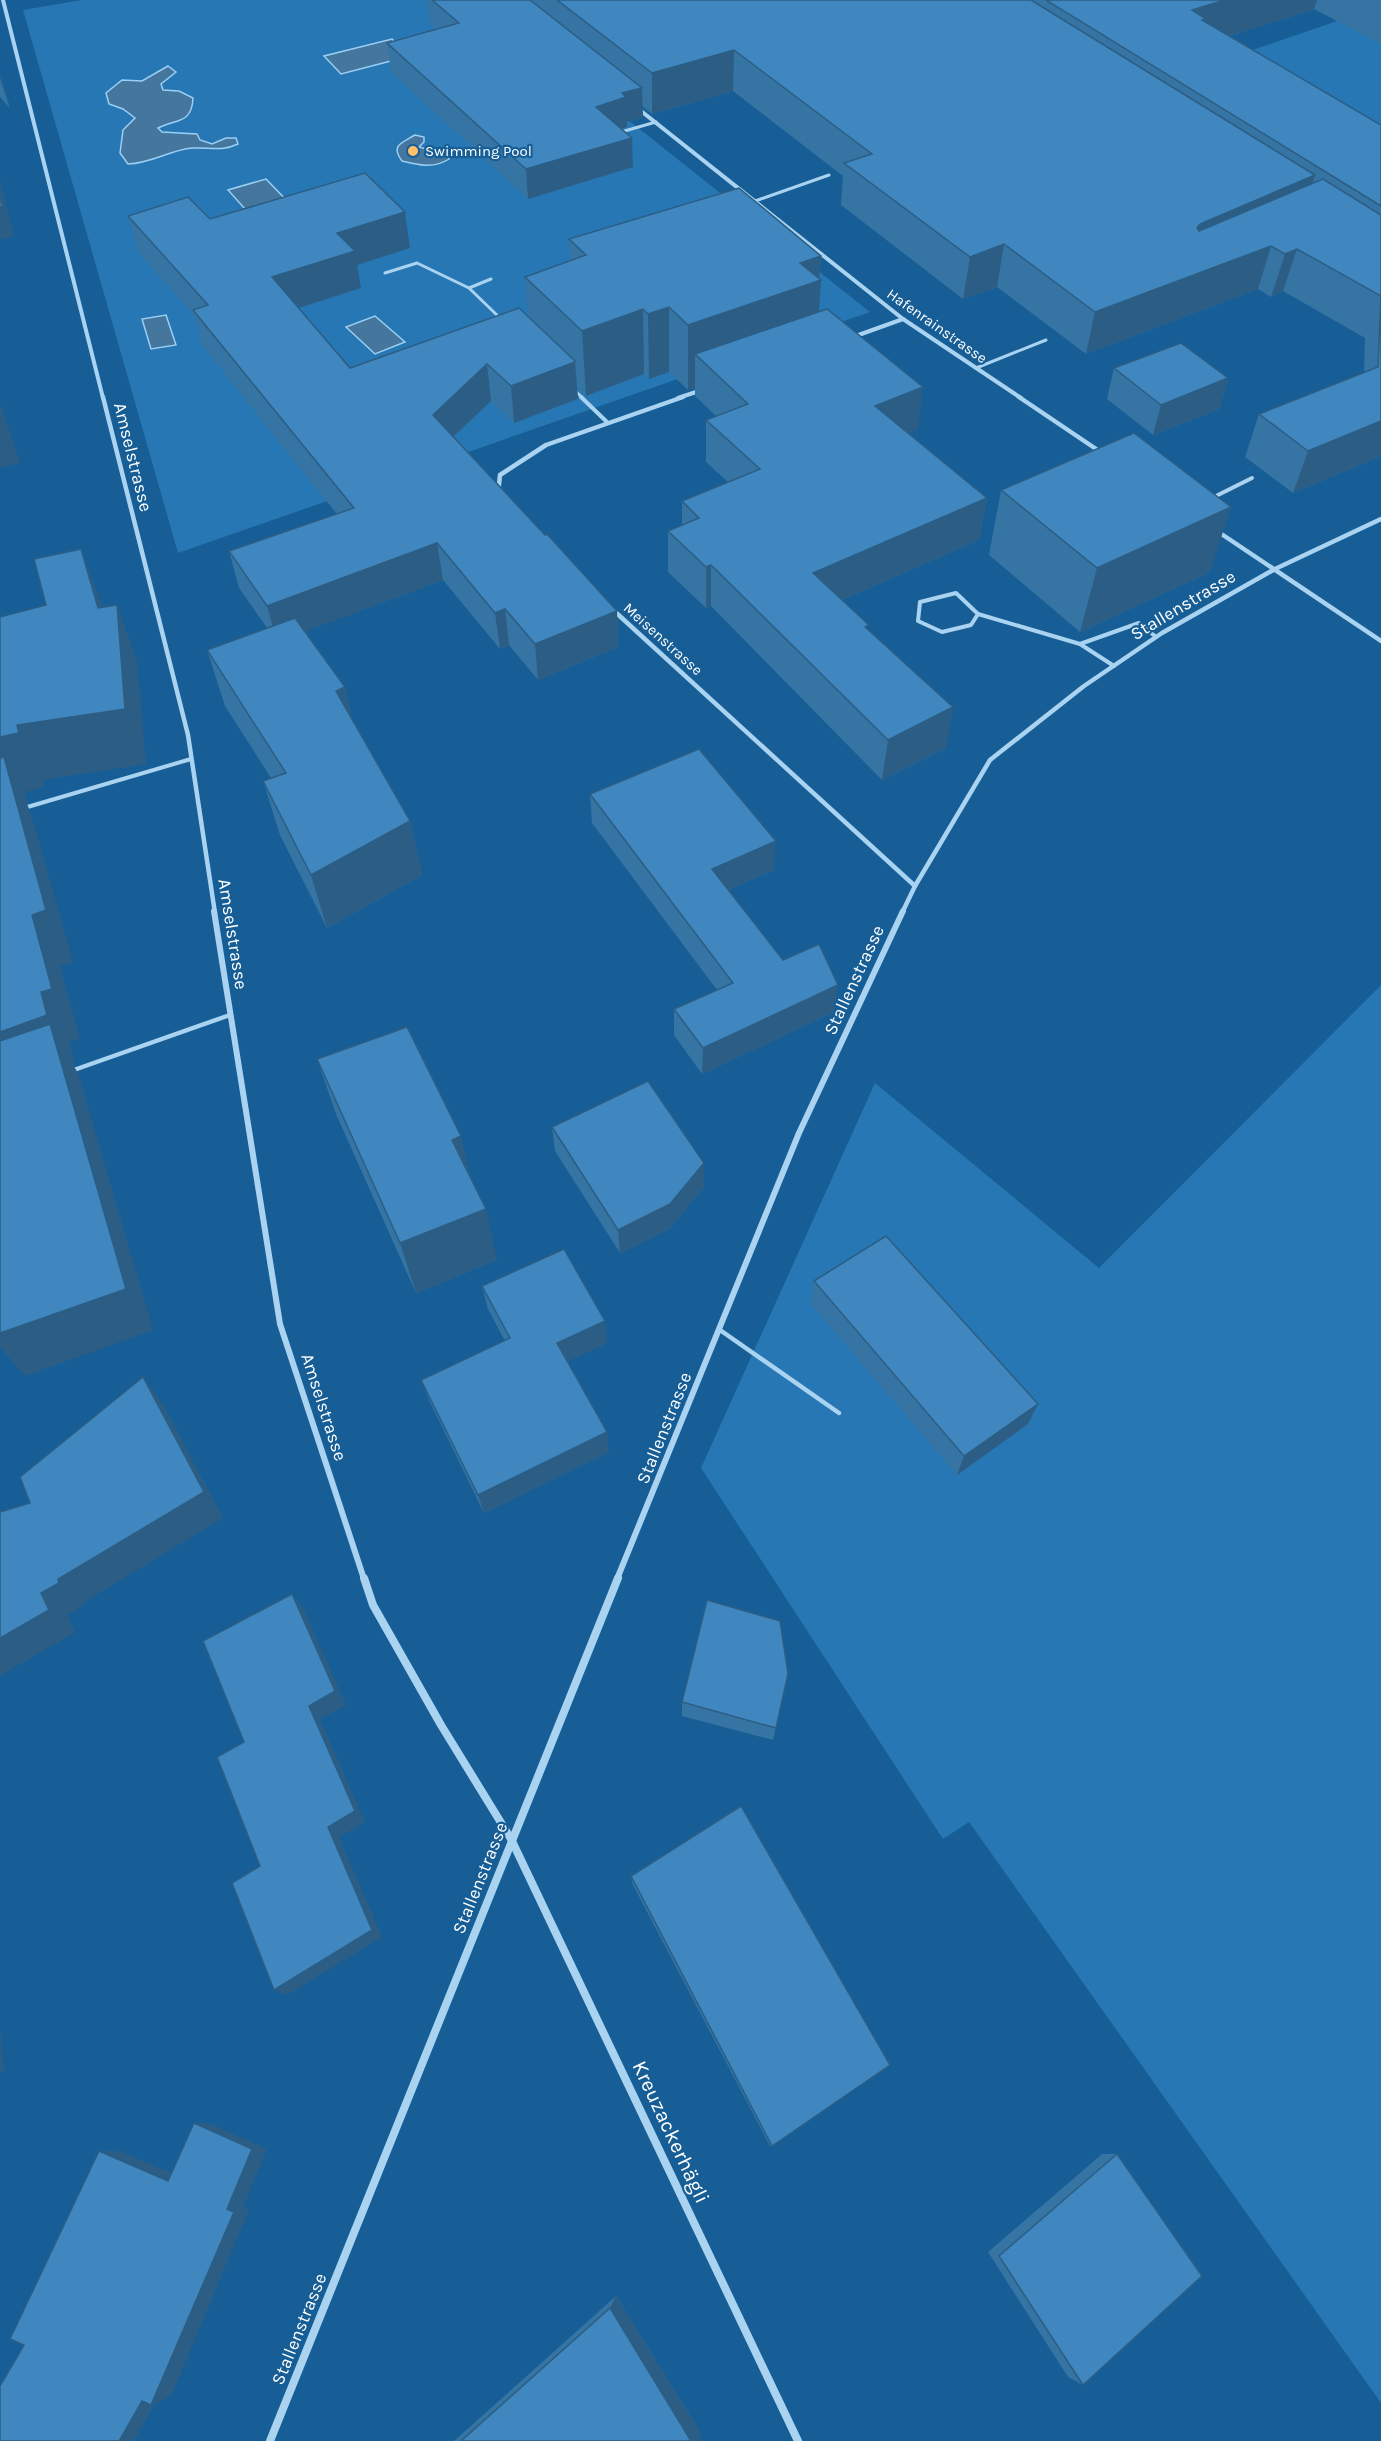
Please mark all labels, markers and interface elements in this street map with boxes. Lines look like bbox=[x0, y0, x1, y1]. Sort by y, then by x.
place label: Swimming Pool bbox=[425, 142, 532, 160]
marker: Swimming Pool bbox=[406, 144, 420, 158]
street label: Hafenrainstrasse bbox=[883, 285, 991, 367]
street label: Amselstrasse bbox=[109, 400, 157, 514]
street label: Stallenstrasse bbox=[1127, 565, 1239, 645]
street label: Meisenstrasse bbox=[620, 599, 706, 679]
street label: Amselstrasse bbox=[213, 877, 253, 991]
street label: Stallenstrasse bbox=[819, 922, 889, 1038]
street label: Amselstrasse bbox=[296, 1350, 352, 1464]
street label: Stallenstrasse bbox=[632, 1369, 696, 1487]
street label: Stallenstrasse bbox=[448, 1819, 512, 1937]
street label: Kreuzackerhägli bbox=[627, 2057, 715, 2207]
street label: Stallenstrasse bbox=[267, 2270, 331, 2388]

